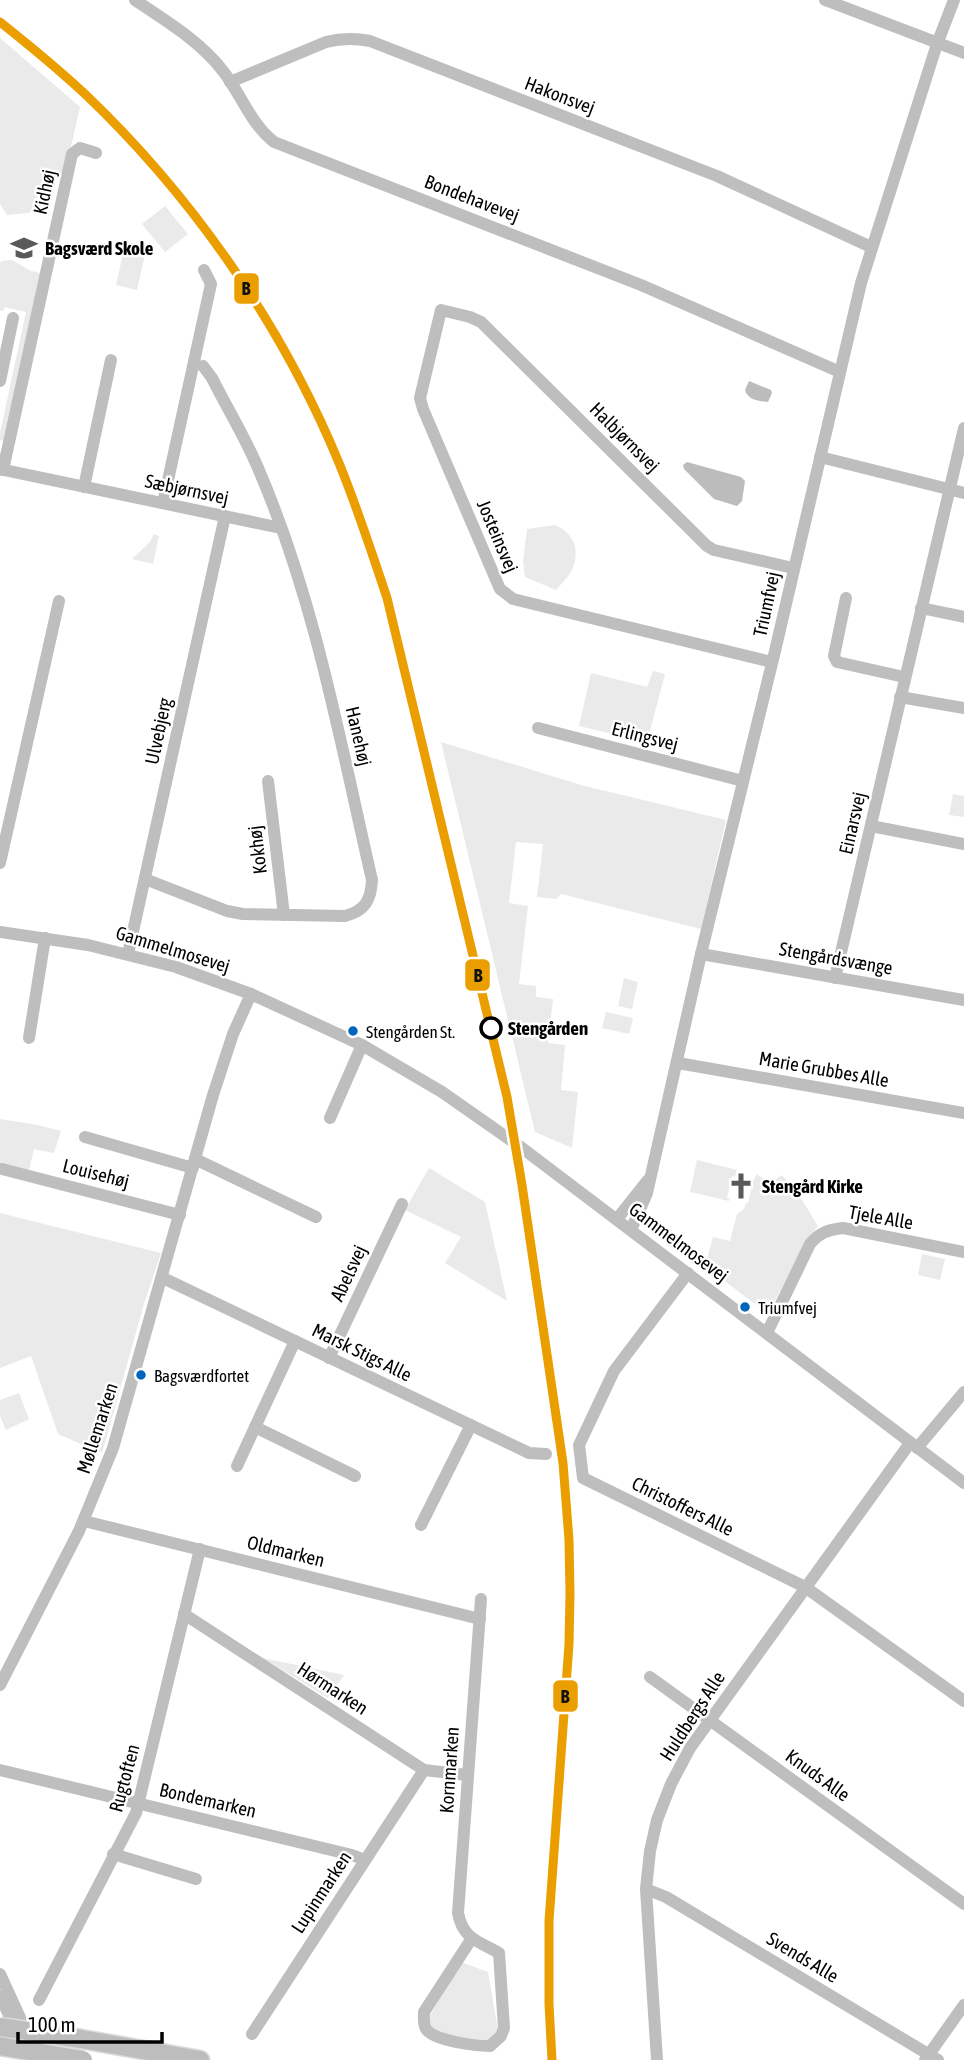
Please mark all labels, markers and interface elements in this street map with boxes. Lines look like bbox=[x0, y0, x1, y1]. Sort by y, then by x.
street label: Hakonsvej bbox=[522, 72, 598, 118]
street label: Kidhøj bbox=[29, 168, 59, 216]
street label: Bondehavevej bbox=[422, 170, 522, 226]
school or university icon: Bagsværd Skole bbox=[9, 233, 39, 263]
place label: Bagsværd Skole bbox=[45, 237, 154, 259]
line badge: B bbox=[233, 272, 260, 305]
text: B bbox=[241, 277, 251, 299]
street label: Halbjørnsvej bbox=[586, 398, 664, 476]
street label: Sæbjørnsvej bbox=[143, 469, 231, 509]
street label: Josteinsvej bbox=[473, 496, 523, 576]
street label: Triumfvej bbox=[748, 569, 784, 639]
street label: Ulvebjerg bbox=[140, 695, 176, 766]
street label: Hanehøj bbox=[342, 704, 376, 768]
street label: Erlingsvej bbox=[609, 717, 681, 755]
street label: Einarsvej bbox=[834, 790, 870, 856]
street label: Kokhøj bbox=[243, 824, 271, 876]
street label: Gammelmosevej bbox=[113, 921, 233, 977]
street label: Stengårdsvænge bbox=[778, 937, 894, 979]
line badge: B bbox=[464, 958, 491, 992]
text: B bbox=[473, 964, 483, 986]
marker: Stengården bbox=[480, 1017, 502, 1039]
place label: Stengården bbox=[508, 1017, 588, 1039]
place label: Stengården St. bbox=[366, 1022, 455, 1042]
marker: Stengården St. bbox=[346, 1024, 360, 1038]
street label: Marie Grubbes Alle bbox=[757, 1047, 891, 1091]
street label: Louisehøj bbox=[61, 1154, 131, 1192]
church icon: Stengård Kirke bbox=[726, 1171, 756, 1201]
place label: Stengård Kirke bbox=[762, 1175, 863, 1197]
street label: Gammelmosevej bbox=[625, 1198, 733, 1286]
street label: Tjele Alle bbox=[847, 1201, 915, 1233]
street label: Abelsvej bbox=[325, 1241, 371, 1305]
place label: Triumfvej bbox=[758, 1298, 817, 1318]
marker: Triumfvej bbox=[738, 1300, 752, 1314]
street label: Marsk Stigs Alle bbox=[309, 1318, 415, 1386]
place label: Bagsværdfortet bbox=[154, 1366, 249, 1386]
marker: Bagsværdfortet bbox=[134, 1368, 148, 1382]
street label: Møllemarken bbox=[72, 1380, 122, 1476]
street label: Christoffers Alle bbox=[629, 1472, 737, 1540]
street label: Oldmarken bbox=[245, 1531, 327, 1571]
street label: Hørmarken bbox=[294, 1657, 372, 1719]
street label: Huldbergs Alle bbox=[655, 1667, 729, 1765]
line badge: B bbox=[552, 1679, 579, 1713]
text: B bbox=[560, 1685, 570, 1707]
street label: Kornmarken bbox=[435, 1726, 463, 1814]
street label: Rugtoften bbox=[104, 1742, 144, 1814]
street label: Knuds Alle bbox=[782, 1744, 854, 1806]
street label: Bondemarken bbox=[157, 1778, 259, 1822]
street label: Lupinmarken bbox=[286, 1847, 356, 1937]
street label: Svends Alle bbox=[763, 1927, 843, 1987]
scale bar bbox=[18, 2000, 161, 2044]
text: 100 m bbox=[28, 2012, 76, 2036]

